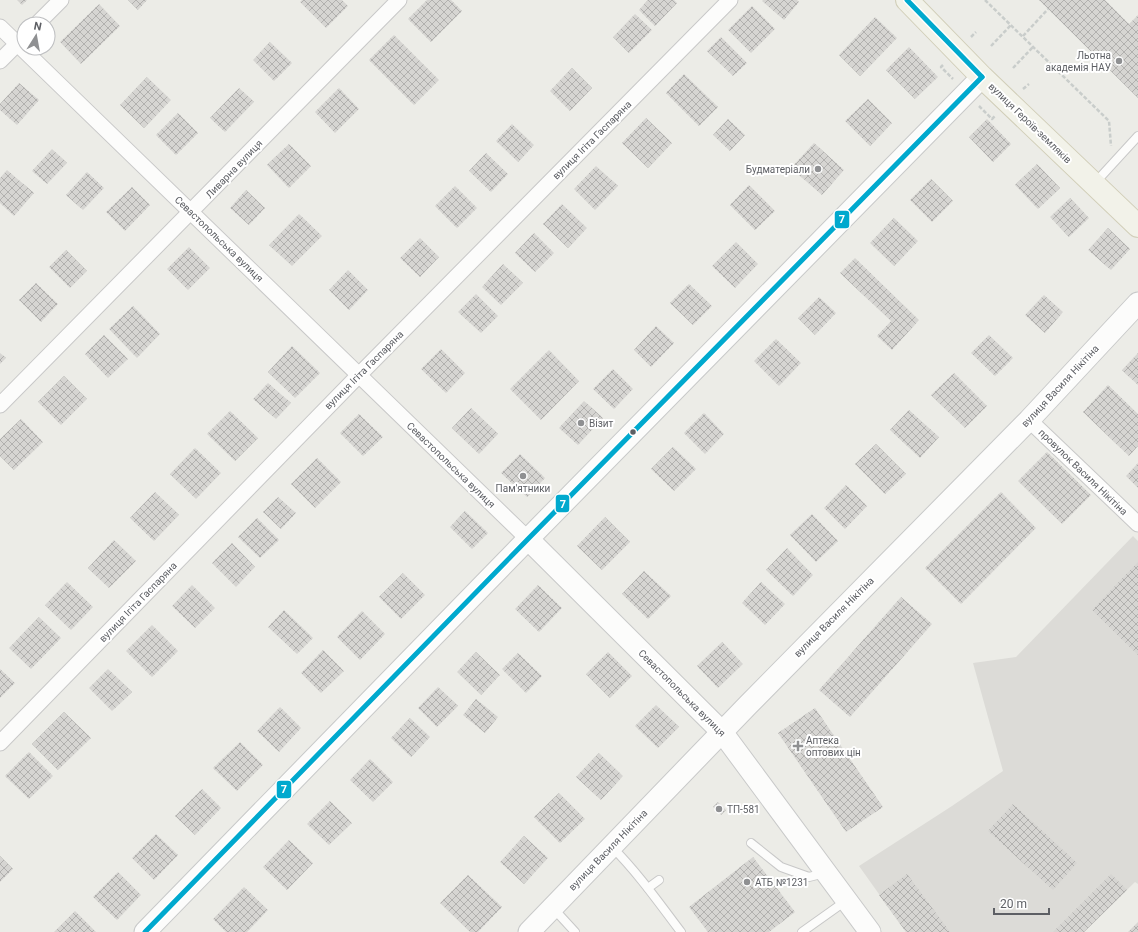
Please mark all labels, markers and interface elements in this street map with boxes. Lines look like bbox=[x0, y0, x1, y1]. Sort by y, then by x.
north arrow bbox=[16, 16, 56, 56]
text: N bbox=[33, 20, 43, 34]
place label: Льотна академія НАУ bbox=[1046, 50, 1111, 73]
marker: Льотна академія НАУ bbox=[1114, 56, 1124, 66]
street label: вулиця Героїв-земляків bbox=[986, 81, 1074, 166]
street label: вулиця Ігіта Гаспаряна bbox=[550, 98, 634, 182]
street label: Ливарна вулиця bbox=[203, 138, 265, 200]
place label: Будматеріали bbox=[746, 164, 810, 175]
marker: Будматеріали bbox=[813, 164, 823, 174]
street label: Севастопольська вулиця bbox=[173, 194, 265, 284]
line badge: 7 bbox=[834, 210, 850, 229]
text: 7 bbox=[839, 213, 845, 226]
street label: вулиця Ігіта Гаспаряна bbox=[322, 328, 406, 412]
street label: вулиця Василя Нікітіна bbox=[1019, 343, 1101, 429]
marker: Візит bbox=[576, 418, 586, 428]
place label: Візит bbox=[589, 418, 614, 429]
street label: Севастопольська вулиця bbox=[405, 420, 497, 510]
unlabelled marker bbox=[628, 427, 638, 437]
street label: провулок Василя Нікітіна bbox=[1036, 427, 1130, 517]
marker: Пам'ятники bbox=[518, 471, 528, 481]
place label: Пам'ятники bbox=[496, 483, 551, 494]
line badge: 7 bbox=[555, 494, 570, 513]
text: 7 bbox=[560, 498, 566, 511]
street label: вулиця Ігіта Гаспаряна bbox=[97, 560, 179, 644]
street label: вулиця Василя Нікітіна bbox=[792, 575, 876, 659]
street label: Севастопольська вулиця bbox=[636, 647, 728, 739]
place label: Аптека оптових цін bbox=[806, 735, 861, 758]
marker: Аптека оптових цін bbox=[793, 741, 803, 751]
line badge: 7 bbox=[276, 780, 292, 799]
text: 7 bbox=[281, 783, 287, 796]
marker: ТП-581 bbox=[714, 804, 724, 814]
place label: ТП-581 bbox=[727, 804, 760, 815]
street label: вулиця Василя Нікітіна bbox=[567, 807, 649, 893]
marker: АТБ №1231 bbox=[742, 877, 752, 887]
place label: АТБ №1231 bbox=[755, 877, 808, 888]
scale bar bbox=[994, 890, 1049, 916]
text: 20 m bbox=[1000, 897, 1027, 911]

